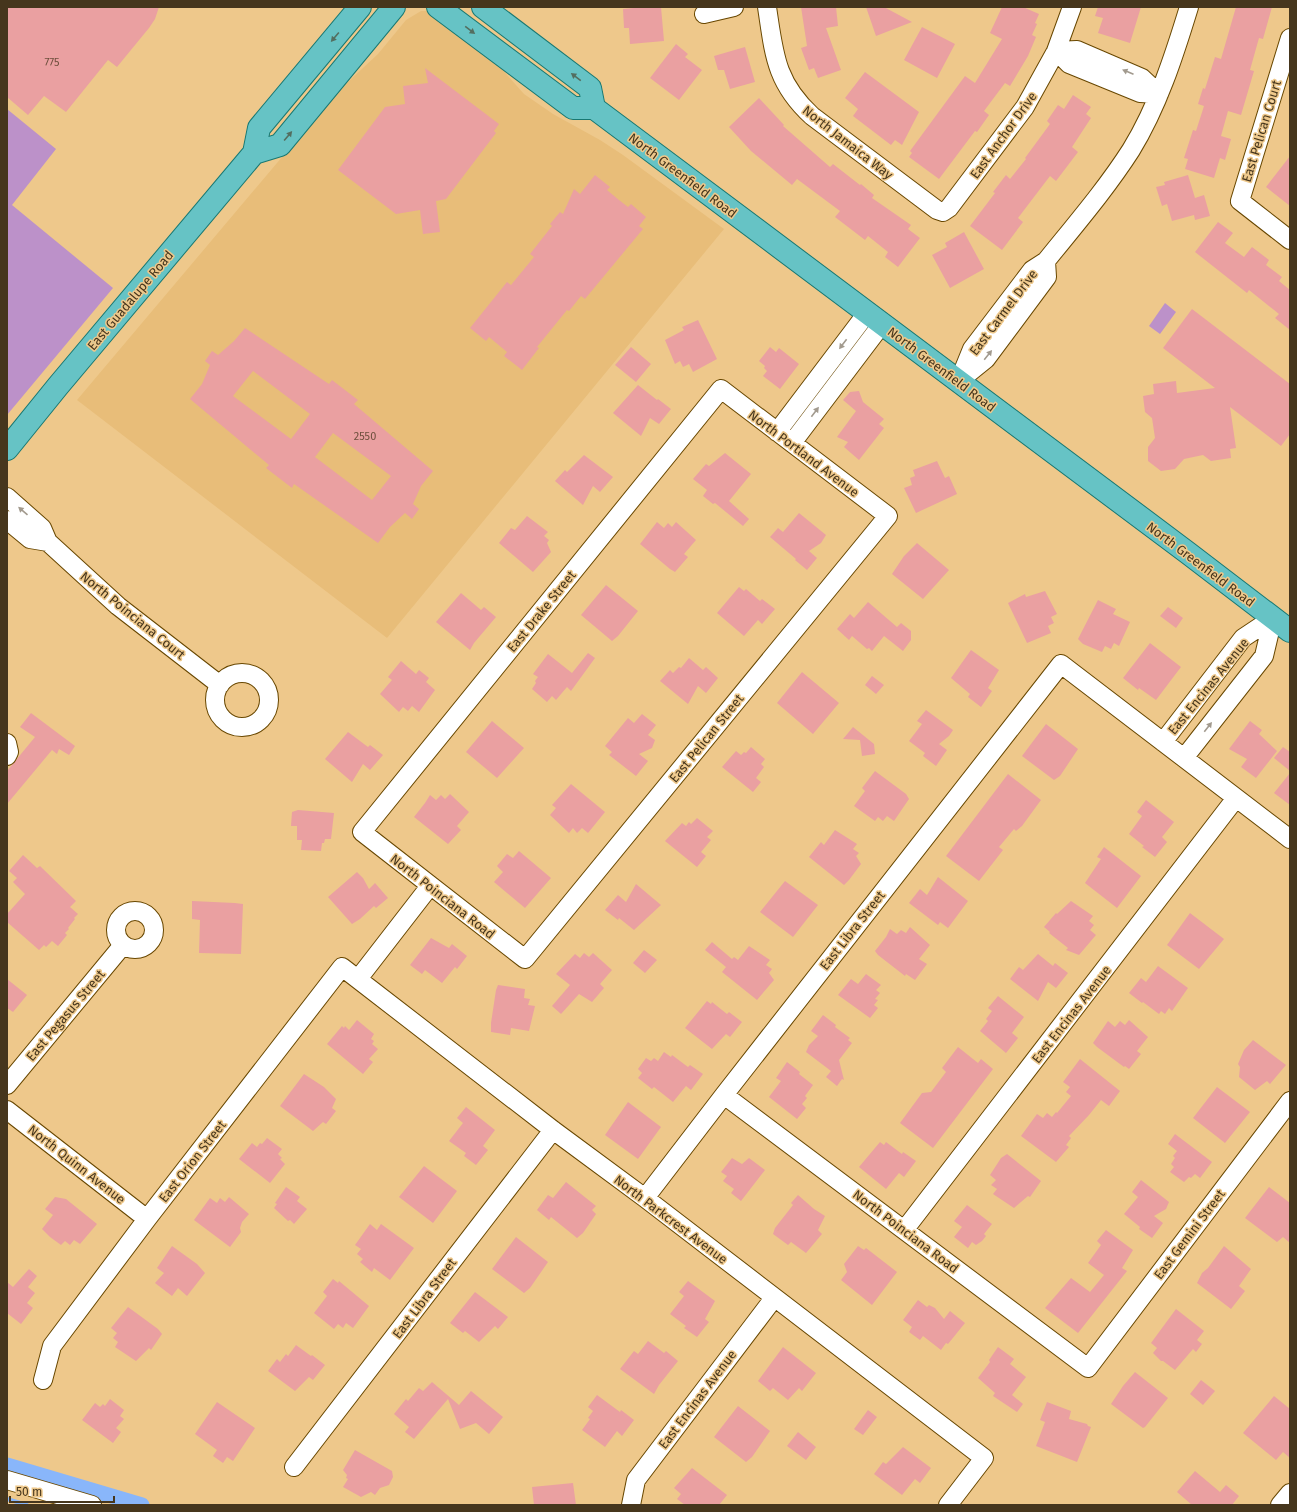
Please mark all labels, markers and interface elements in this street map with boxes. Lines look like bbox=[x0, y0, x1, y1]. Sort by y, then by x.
one-way arrow bbox=[464, 26, 475, 35]
one-way arrow bbox=[331, 32, 340, 42]
house number: 775 bbox=[44, 56, 60, 69]
one-way arrow bbox=[1122, 69, 1133, 75]
one-way arrow bbox=[570, 73, 581, 81]
street label: East Pelican Court bbox=[1239, 78, 1284, 184]
street label: East Anchor Drive bbox=[967, 89, 1040, 182]
street label: North Jamaica Way bbox=[800, 103, 896, 183]
one-way arrow bbox=[283, 130, 292, 141]
street label: North Greenfield Road bbox=[626, 130, 740, 221]
street label: East Guadalupe Road bbox=[84, 248, 176, 353]
street label: East Carmel Drive bbox=[966, 267, 1040, 358]
street label: North Greenfield Road bbox=[885, 324, 999, 415]
one-way arrow bbox=[839, 339, 847, 350]
one-way arrow bbox=[984, 350, 993, 361]
street label: North Portland Avenue bbox=[746, 407, 862, 500]
one-way arrow bbox=[811, 407, 820, 418]
house number: 2550 bbox=[354, 430, 376, 443]
one-way arrow bbox=[18, 507, 27, 516]
street label: North Greenfield Road bbox=[1144, 519, 1258, 610]
street label: East Drake Street bbox=[504, 567, 579, 655]
street label: North Poinciana Court bbox=[77, 569, 188, 662]
street label: East Encinas Avenue bbox=[1165, 635, 1252, 737]
street label: East Pelican Street bbox=[666, 691, 747, 785]
one-way arrow bbox=[1204, 722, 1212, 733]
street label: North Poinciana Road bbox=[388, 851, 498, 942]
street label: East Libra Street bbox=[817, 888, 888, 973]
street label: East Encinas Avenue bbox=[1029, 963, 1114, 1066]
street label: East Pegasus Street bbox=[23, 967, 108, 1064]
street label: East Orion Street bbox=[156, 1117, 229, 1205]
street label: North Quinn Avenue bbox=[25, 1122, 128, 1207]
street label: North Parkcrest Avenue bbox=[611, 1172, 730, 1267]
street label: East Gemini Street bbox=[1151, 1186, 1228, 1282]
street label: North Poinciana Road bbox=[850, 1187, 961, 1276]
street label: East Libra Street bbox=[389, 1255, 460, 1341]
street label: East Encinas Avenue bbox=[655, 1347, 739, 1452]
scale bar bbox=[10, 1478, 114, 1504]
text: 50 m bbox=[16, 1485, 42, 1499]

